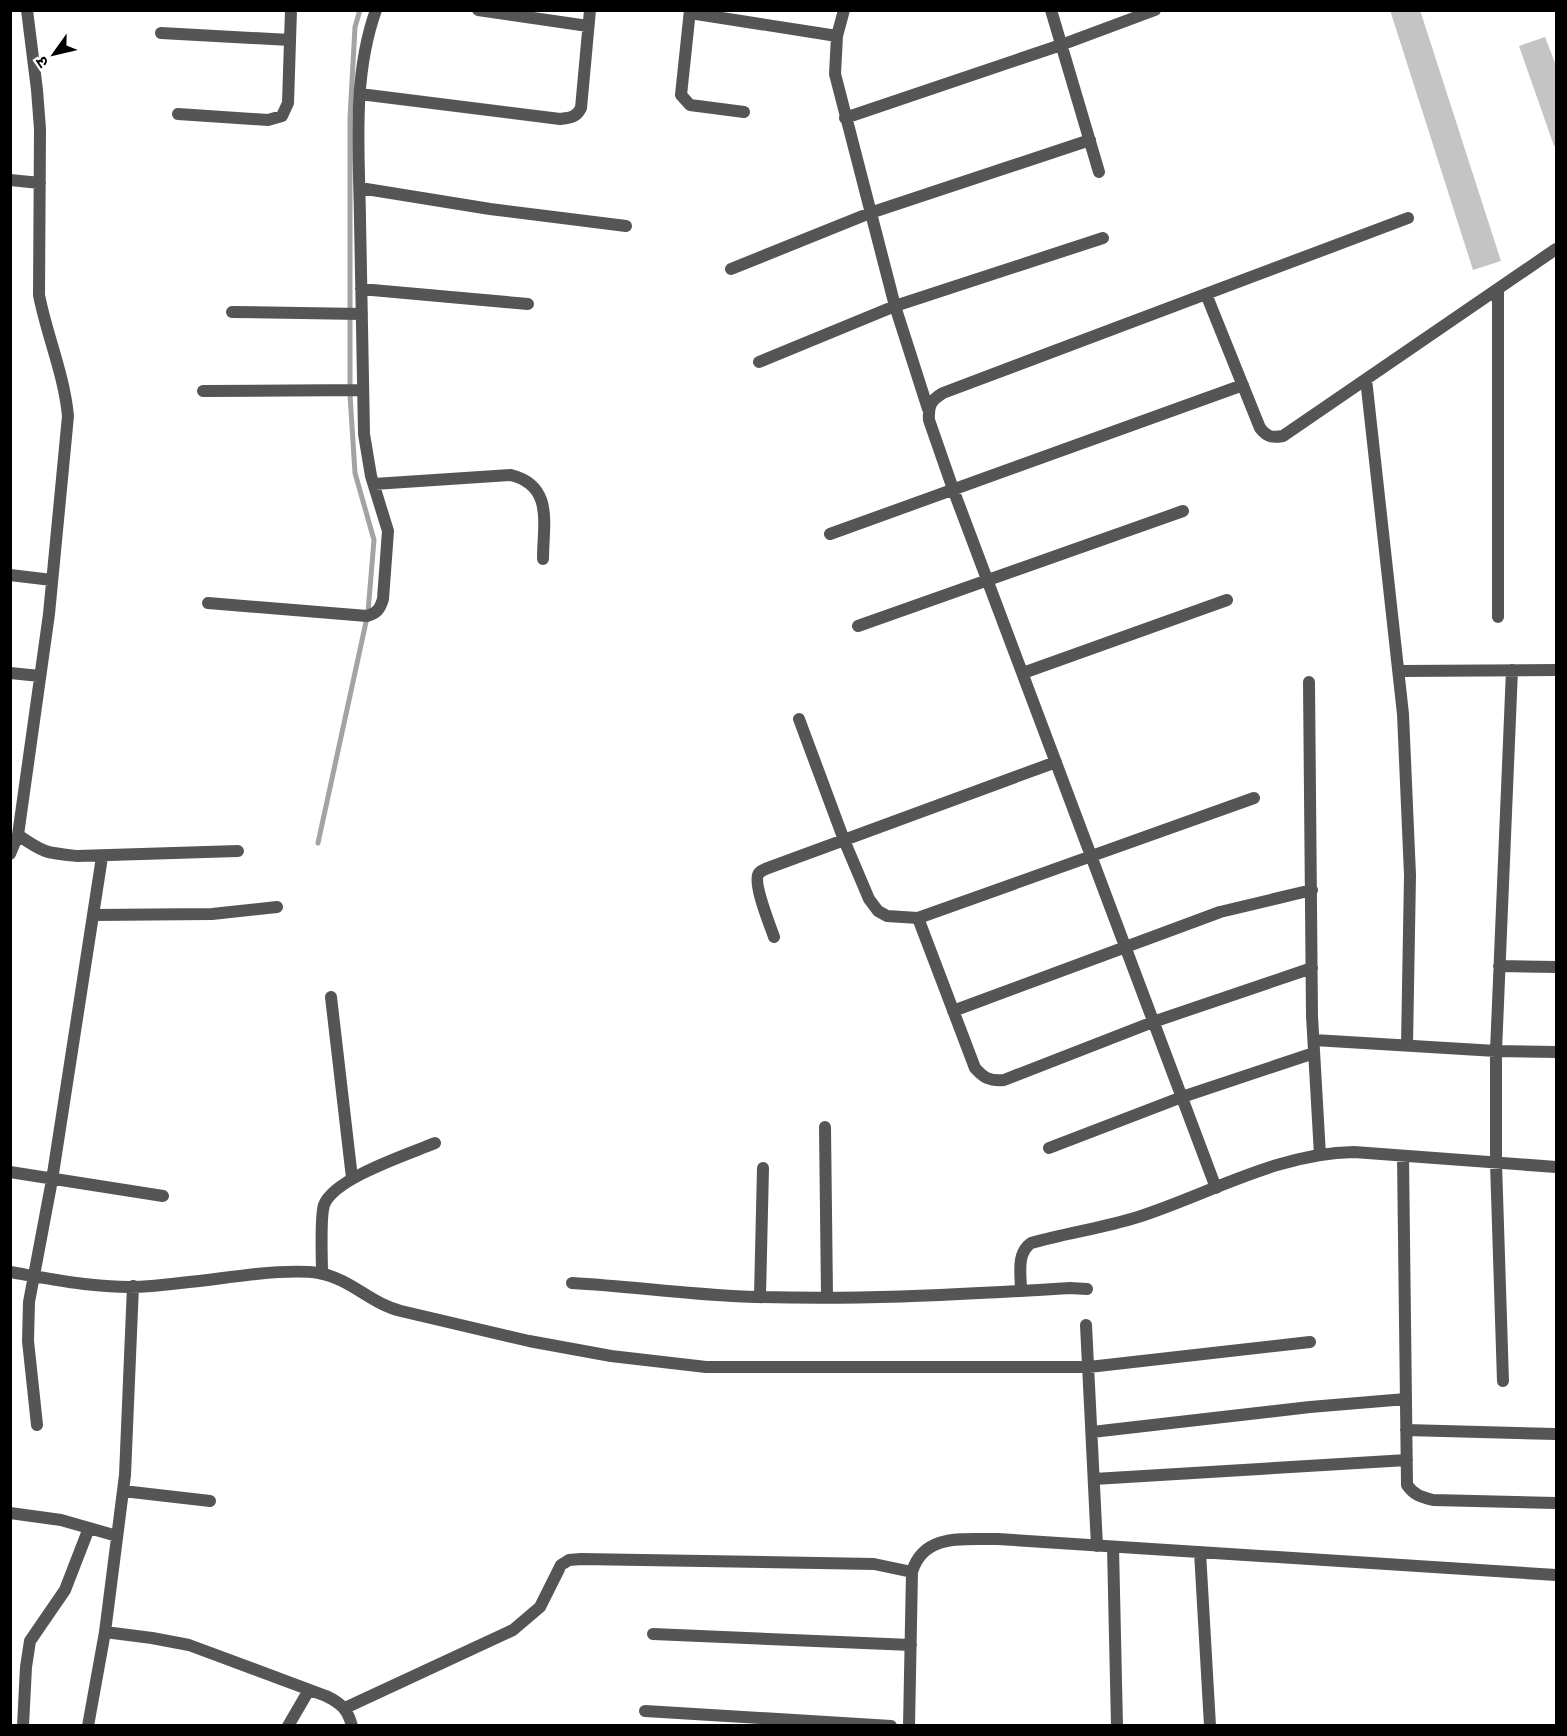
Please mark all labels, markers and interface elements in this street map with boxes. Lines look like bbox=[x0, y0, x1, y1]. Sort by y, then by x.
north arrow bbox=[24, 24, 84, 84]
text: उ bbox=[31, 53, 52, 71]

